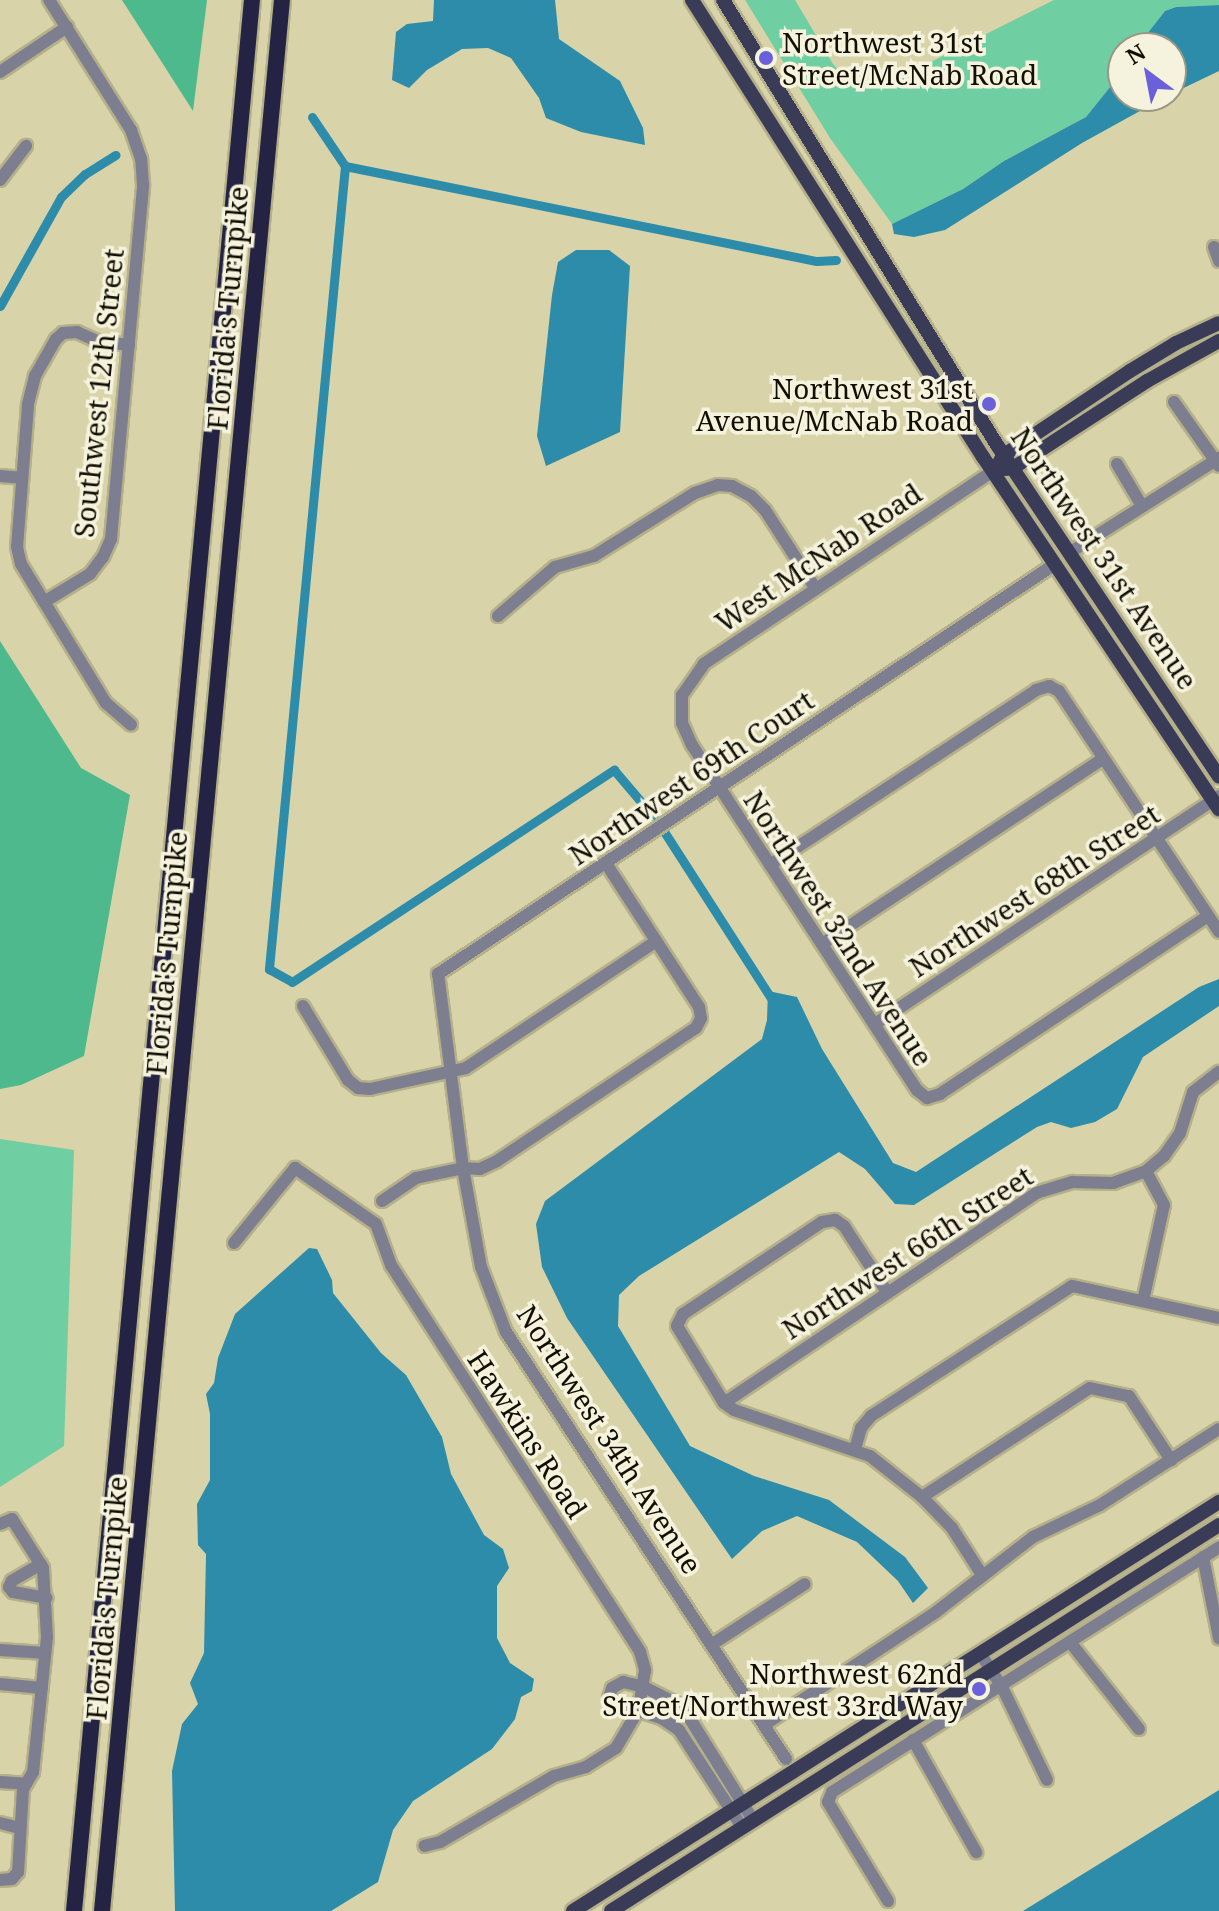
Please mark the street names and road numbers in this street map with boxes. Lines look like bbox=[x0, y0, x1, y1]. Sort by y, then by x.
street label: Florida's Turnpike bbox=[200, 185, 254, 431]
street label: Southwest 12th Street bbox=[66, 247, 130, 539]
street label: Northwest 31st Avenue bbox=[1005, 421, 1205, 695]
street label: West McNab Road bbox=[708, 476, 928, 638]
street label: Northwest 69th Court bbox=[562, 683, 820, 871]
street label: Northwest 32nd Avenue bbox=[737, 784, 941, 1072]
street label: Northwest 68th Street bbox=[903, 797, 1165, 983]
street label: Florida's Turnpike bbox=[139, 830, 193, 1076]
street label: Northwest 66th Street bbox=[776, 1159, 1038, 1345]
street label: Northwest 34th Avenue bbox=[511, 1298, 709, 1580]
street label: Hawkins Road bbox=[461, 1344, 595, 1524]
street label: Florida's Turnpike bbox=[79, 1475, 133, 1721]

